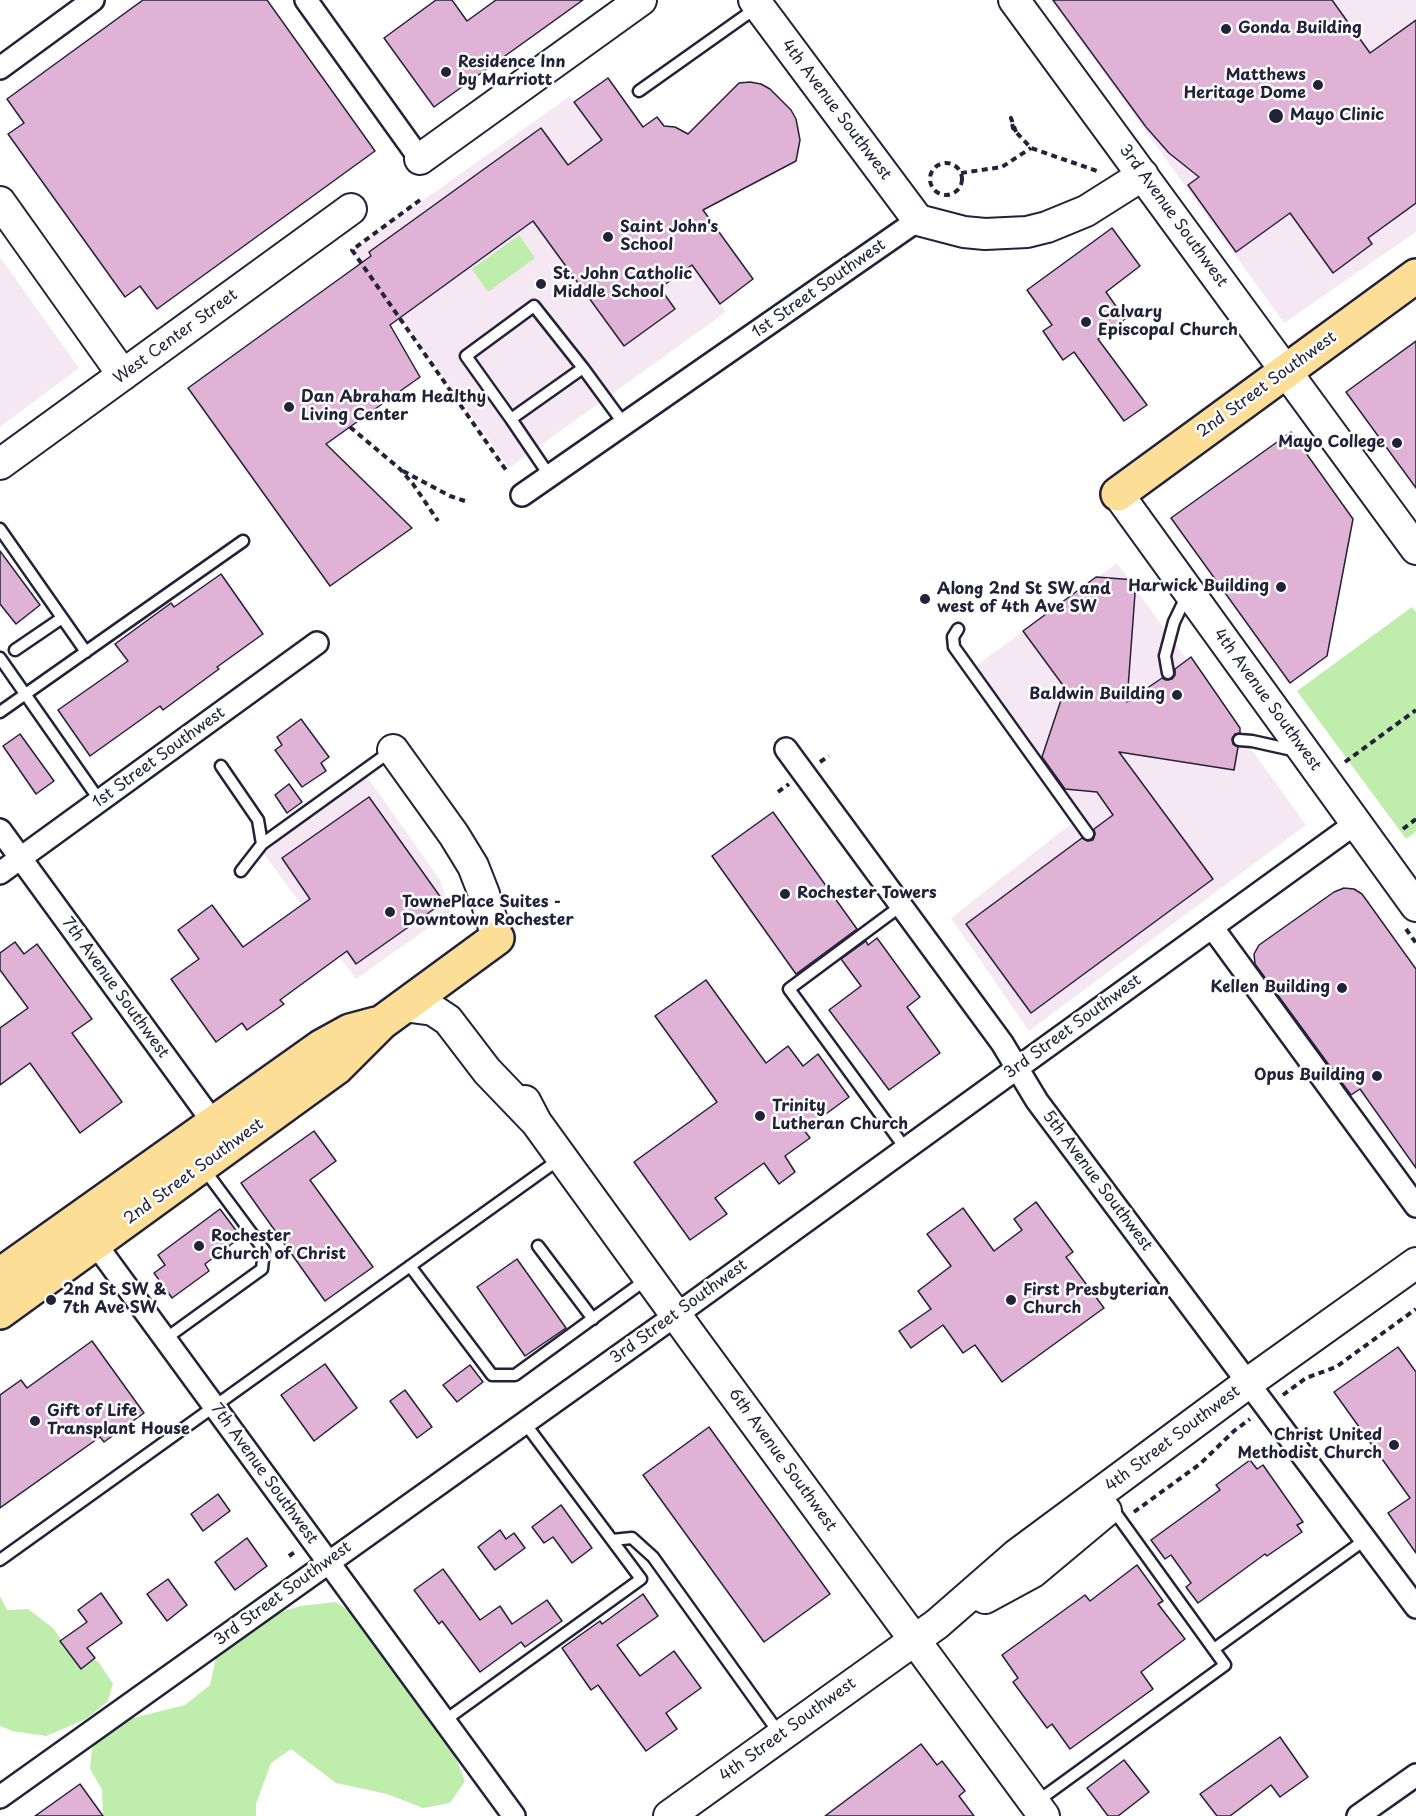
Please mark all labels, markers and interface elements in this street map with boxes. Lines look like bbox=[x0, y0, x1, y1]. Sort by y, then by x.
place label: Gonda Building bbox=[1238, 19, 1362, 39]
marker: Gonda Building bbox=[1219, 22, 1233, 36]
street label: 4th Avenue Southwest bbox=[777, 36, 895, 184]
place label: Residence Inn by Marriott bbox=[458, 53, 565, 91]
marker: Residence Inn by Marriott bbox=[439, 65, 453, 79]
place label: Matthews Heritage Dome bbox=[1184, 66, 1306, 104]
marker: Matthews Heritage Dome bbox=[1311, 78, 1325, 92]
place label: Mayo Clinic bbox=[1290, 106, 1384, 126]
marker: Mayo Clinic bbox=[1267, 107, 1285, 125]
street label: 3rd Avenue Southwest bbox=[1115, 141, 1231, 291]
place label: Saint John's School bbox=[620, 218, 718, 256]
marker: Saint John's School bbox=[601, 230, 615, 244]
street label: 1st Street Southwest bbox=[748, 236, 890, 342]
place label: St. John Catholic Middle School bbox=[553, 265, 692, 303]
marker: St. John Catholic Middle School bbox=[534, 277, 548, 291]
street label: West Center Street bbox=[110, 286, 242, 388]
place label: Calvary Episcopal Church bbox=[1098, 303, 1238, 341]
marker: Calvary Episcopal Church bbox=[1079, 315, 1093, 329]
street label: 2nd Street Southwest bbox=[1194, 328, 1340, 442]
place label: Dan Abraham Healthy Living Center bbox=[301, 388, 486, 426]
marker: Dan Abraham Healthy Living Center bbox=[282, 400, 296, 414]
place label: Mayo College bbox=[1278, 433, 1385, 453]
marker: Mayo College bbox=[1390, 436, 1404, 450]
place label: Harwick Building bbox=[1128, 577, 1269, 597]
place label: Along 2nd St SW and west of 4th Ave SW bbox=[937, 580, 1111, 618]
marker: Harwick Building bbox=[1274, 580, 1288, 594]
marker: Along 2nd St SW and west of 4th Ave SW bbox=[918, 592, 932, 606]
street label: 4th Avenue Southwest bbox=[1209, 625, 1325, 775]
place label: Baldwin Building bbox=[1029, 685, 1165, 705]
marker: Baldwin Building bbox=[1170, 688, 1184, 702]
street label: 1st Street Southwest bbox=[89, 704, 229, 812]
place label: Rochester Towers bbox=[797, 884, 937, 904]
marker: Rochester Towers bbox=[778, 887, 792, 901]
place label: TownePlace Suites - Downtown Rochester bbox=[402, 893, 574, 931]
marker: TownePlace Suites - Downtown Rochester bbox=[383, 905, 397, 919]
street label: 7th Avenue Southwest bbox=[57, 914, 173, 1062]
street label: 3rd Street Southwest bbox=[1001, 971, 1145, 1083]
place label: Kellen Building bbox=[1211, 978, 1330, 998]
marker: Kellen Building bbox=[1335, 981, 1349, 995]
place label: Opus Building bbox=[1254, 1066, 1365, 1086]
marker: Opus Building bbox=[1370, 1069, 1384, 1083]
place label: Trinity Lutheran Church bbox=[772, 1097, 908, 1135]
street label: 5th Avenue Southwest bbox=[1038, 1107, 1156, 1255]
marker: Trinity Lutheran Church bbox=[753, 1109, 767, 1123]
street label: 2nd Street Southwest bbox=[121, 1115, 267, 1229]
place label: Rochester Church of Christ bbox=[211, 1227, 346, 1265]
marker: Rochester Church of Christ bbox=[192, 1239, 206, 1253]
street label: 3rd Street Southwest bbox=[607, 1256, 751, 1368]
place label: 2nd St SW & 7th Ave SW bbox=[63, 1281, 167, 1319]
place label: First Presbyterian Church bbox=[1023, 1281, 1169, 1319]
marker: 2nd St SW & 7th Ave SW bbox=[44, 1293, 58, 1307]
marker: First Presbyterian Church bbox=[1004, 1293, 1018, 1307]
street label: 4th Street Southwest bbox=[1102, 1382, 1244, 1496]
street label: 6th Avenue Southwest bbox=[724, 1385, 840, 1535]
street label: 7th Avenue Southwest bbox=[206, 1400, 322, 1548]
place label: Gift of Life Transplant House bbox=[47, 1402, 190, 1440]
marker: Gift of Life Transplant House bbox=[28, 1414, 42, 1428]
place label: Christ United Methodist Church bbox=[1237, 1426, 1382, 1464]
marker: Christ United Methodist Church bbox=[1387, 1438, 1401, 1452]
street label: 3rd Street Southwest bbox=[211, 1538, 355, 1650]
street label: 4th Street Southwest bbox=[716, 1674, 860, 1786]

